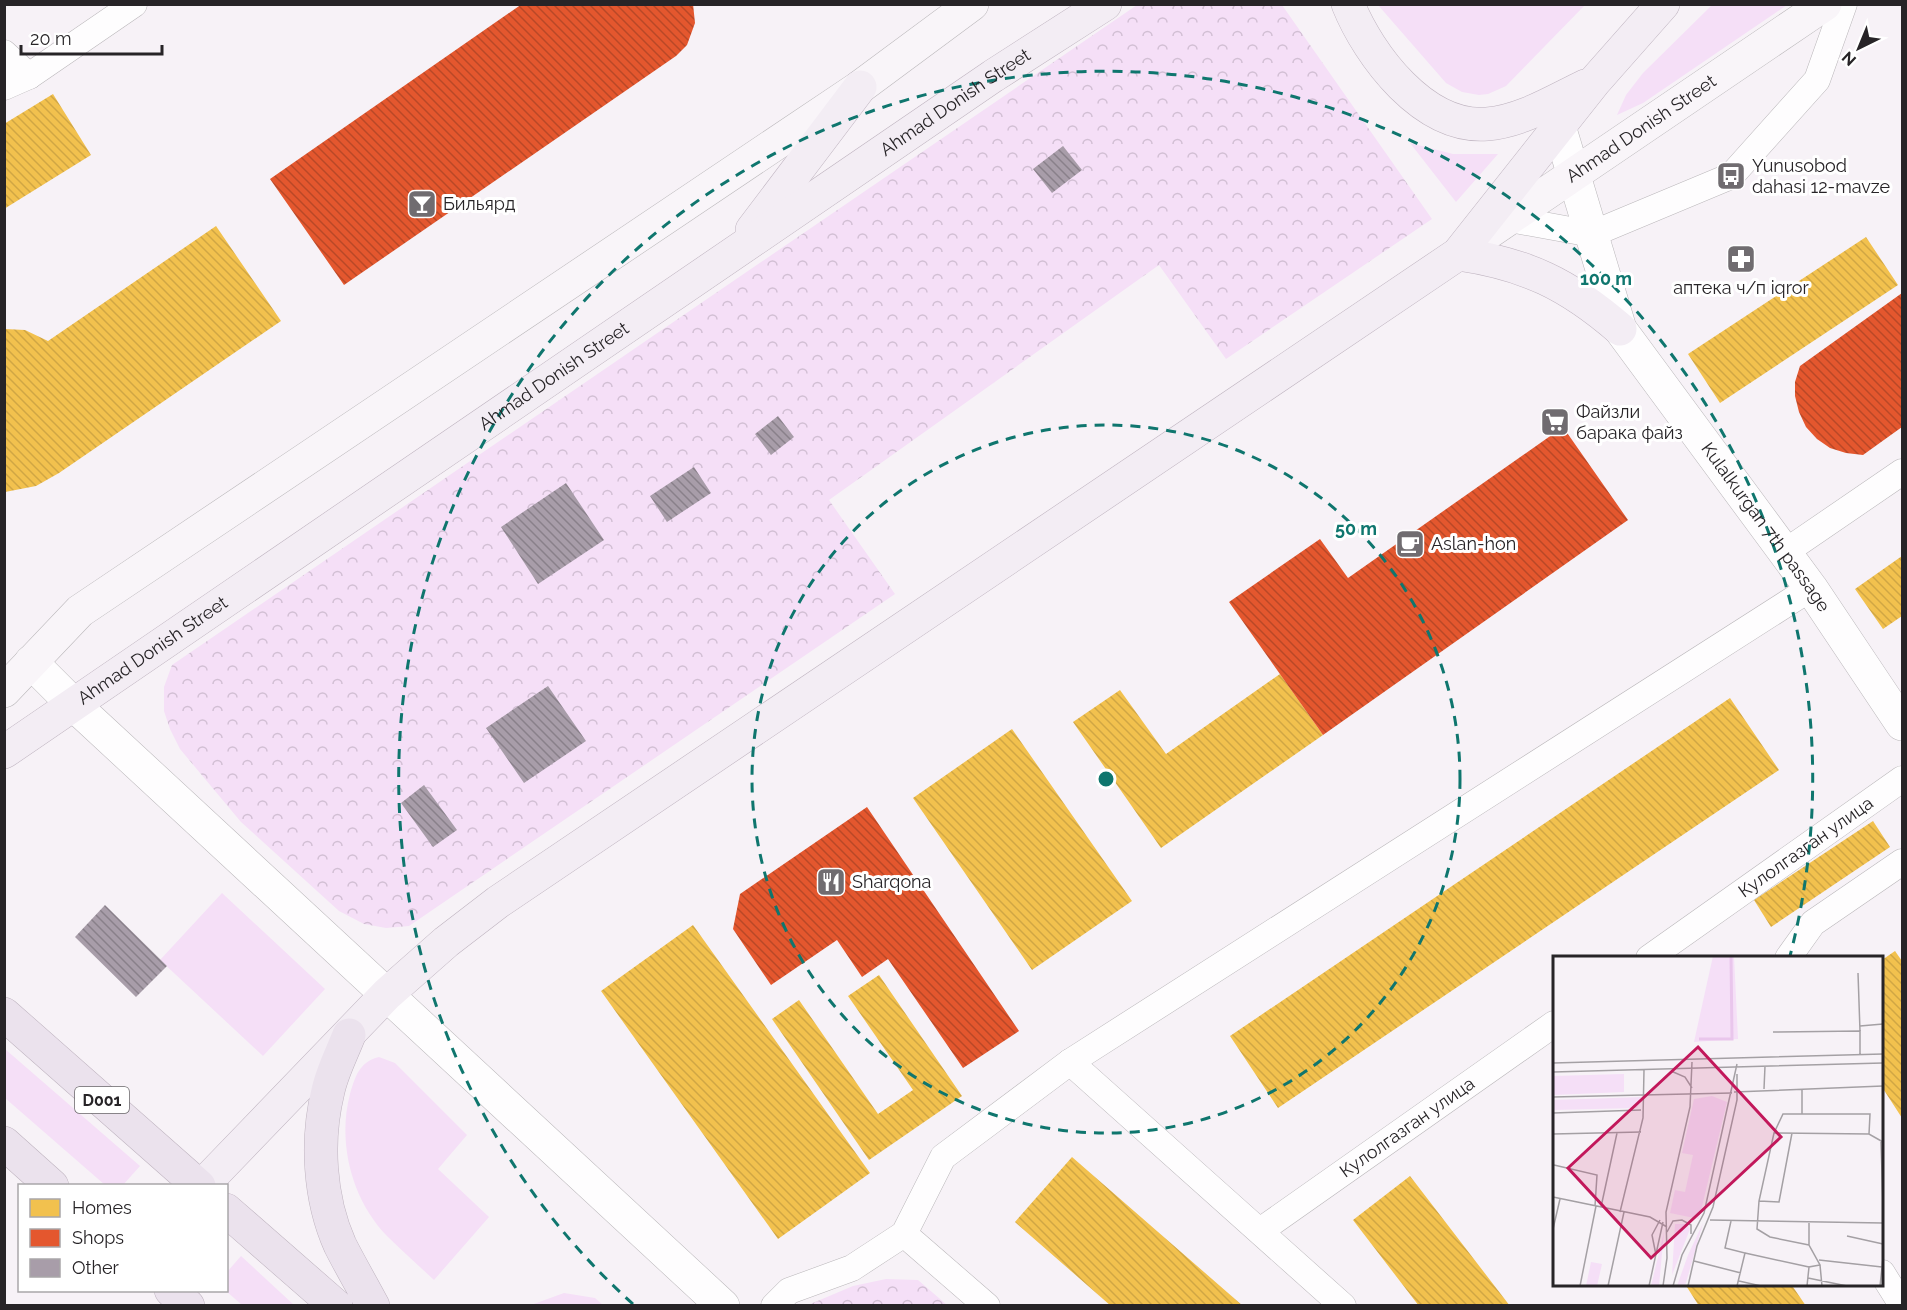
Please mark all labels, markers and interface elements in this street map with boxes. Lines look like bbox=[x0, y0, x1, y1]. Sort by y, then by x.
scale bar bbox=[21, 18, 162, 56]
north arrow bbox=[1829, 18, 1889, 78]
text: 20 m bbox=[30, 28, 72, 49]
street label: Ahmad Donish Street bbox=[876, 44, 1034, 160]
text: N bbox=[1838, 47, 1860, 70]
street label: Ahmad Donish Street bbox=[1562, 70, 1720, 187]
place label: Yunusobod dahasi 12-mavze bbox=[1752, 155, 1891, 197]
bus stop icon: Yunusobod dahasi 12-mavze bbox=[1715, 160, 1747, 192]
bar icon: Бильярд bbox=[406, 188, 438, 220]
place label: Бильярд bbox=[443, 193, 515, 214]
pharmacy icon: аптека ч/п iqror bbox=[1725, 243, 1757, 275]
text: 100 m bbox=[1580, 268, 1632, 289]
place label: аптека ч/п iqror bbox=[1673, 277, 1809, 298]
street label: Ahmad Donish Street bbox=[475, 317, 632, 434]
place label: Файзли барака файз bbox=[1576, 401, 1683, 443]
supermarket icon: Файзли барака файз bbox=[1539, 406, 1571, 438]
street label: Kulalkurgan 7th passage bbox=[1697, 438, 1835, 616]
text: 50 m bbox=[1335, 518, 1377, 539]
cafe icon: Aslan-hon bbox=[1394, 528, 1426, 560]
place label: Aslan-hon bbox=[1431, 533, 1516, 554]
street label: Ahmad Donish Street bbox=[74, 592, 231, 709]
centre of rings bbox=[1096, 769, 1116, 789]
street label: Кулолгазган улица bbox=[1734, 792, 1877, 901]
restaurant icon: Sharqona bbox=[815, 866, 847, 898]
place label: Sharqona bbox=[852, 871, 931, 892]
inset map bbox=[1553, 956, 1883, 1286]
street label: Кулолгазган улица bbox=[1335, 1072, 1478, 1182]
road number: D001 bbox=[75, 1087, 129, 1113]
legend bbox=[18, 1184, 228, 1292]
text: Homes bbox=[72, 1197, 132, 1218]
text: Shops bbox=[72, 1227, 124, 1248]
text: Other bbox=[72, 1257, 120, 1278]

